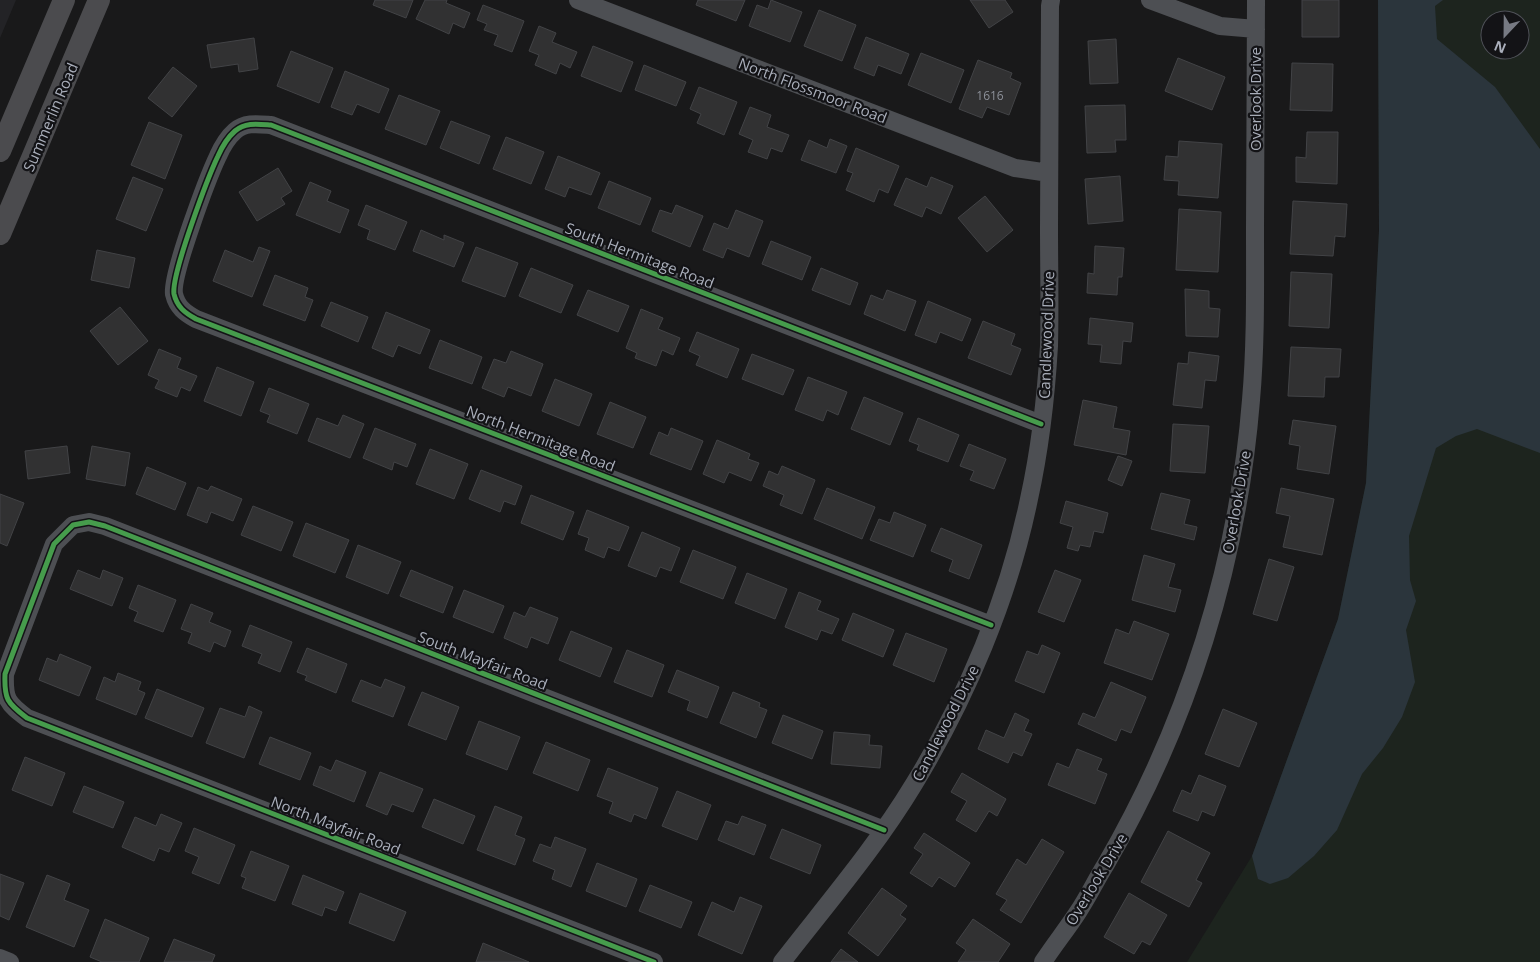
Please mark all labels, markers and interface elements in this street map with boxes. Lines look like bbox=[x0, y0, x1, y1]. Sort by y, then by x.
north arrow bbox=[1480, 10, 1530, 60]
text: N bbox=[1491, 37, 1509, 58]
street label: Overlook Drive bbox=[1245, 47, 1265, 151]
street label: North Flossmoor Road bbox=[736, 52, 890, 128]
street label: Summerlin Road bbox=[18, 60, 82, 174]
house number: 1616 bbox=[976, 87, 1004, 104]
street label: South Hermitage Road bbox=[563, 217, 717, 293]
street label: Candlewood Drive bbox=[1034, 271, 1058, 399]
street label: North Hermitage Road bbox=[464, 400, 618, 476]
street label: Overlook Drive bbox=[1217, 449, 1255, 555]
street label: South Mayfair Road bbox=[415, 626, 551, 694]
street label: Candlewood Drive bbox=[907, 662, 983, 784]
street label: North Mayfair Road bbox=[268, 791, 404, 859]
street label: Overlook Drive bbox=[1061, 829, 1131, 929]

